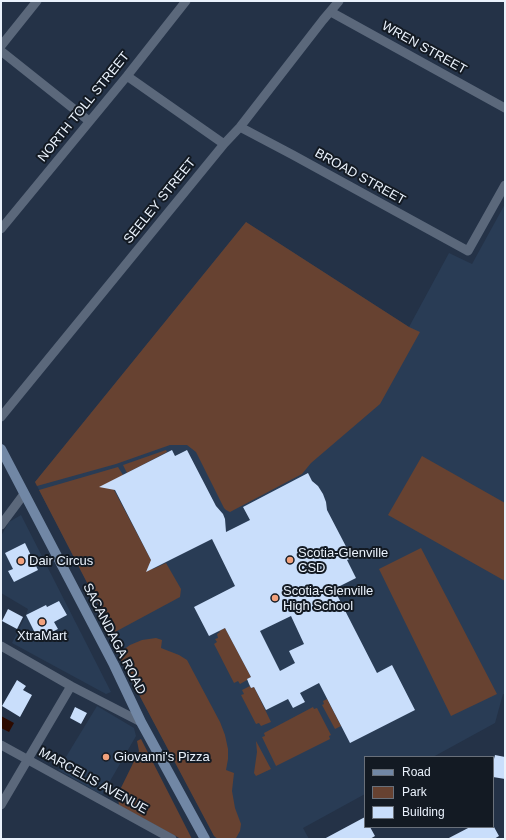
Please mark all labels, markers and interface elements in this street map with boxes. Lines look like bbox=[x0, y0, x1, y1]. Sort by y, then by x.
street label: WREN STREET bbox=[379, 18, 469, 78]
street label: NORTH TOLL STREET bbox=[35, 49, 133, 165]
street label: BROAD STREET bbox=[312, 146, 408, 208]
street label: SEELEY STREET bbox=[121, 155, 199, 247]
place label: Scotia-Glenville CSD bbox=[298, 545, 388, 576]
place label: Dair Circus bbox=[29, 553, 93, 569]
marker: Scotia-Glenville CSD bbox=[285, 555, 295, 565]
marker: Dair Circus bbox=[16, 556, 26, 566]
street label: SACANDAGA ROAD bbox=[79, 581, 149, 697]
place label: Scotia-Glenville High School bbox=[283, 583, 373, 614]
marker: Scotia-Glenville High School bbox=[270, 593, 280, 603]
marker: XtraMart bbox=[37, 617, 47, 627]
place label: XtraMart bbox=[17, 628, 67, 644]
street label: MARCELIS AVENUE bbox=[36, 744, 150, 818]
place label: Giovanni's Pizza bbox=[114, 749, 210, 765]
marker: Giovanni's Pizza bbox=[101, 752, 111, 762]
legend bbox=[364, 756, 494, 828]
text: Road bbox=[402, 765, 431, 779]
text: Park bbox=[402, 785, 427, 799]
text: Building bbox=[402, 805, 445, 819]

